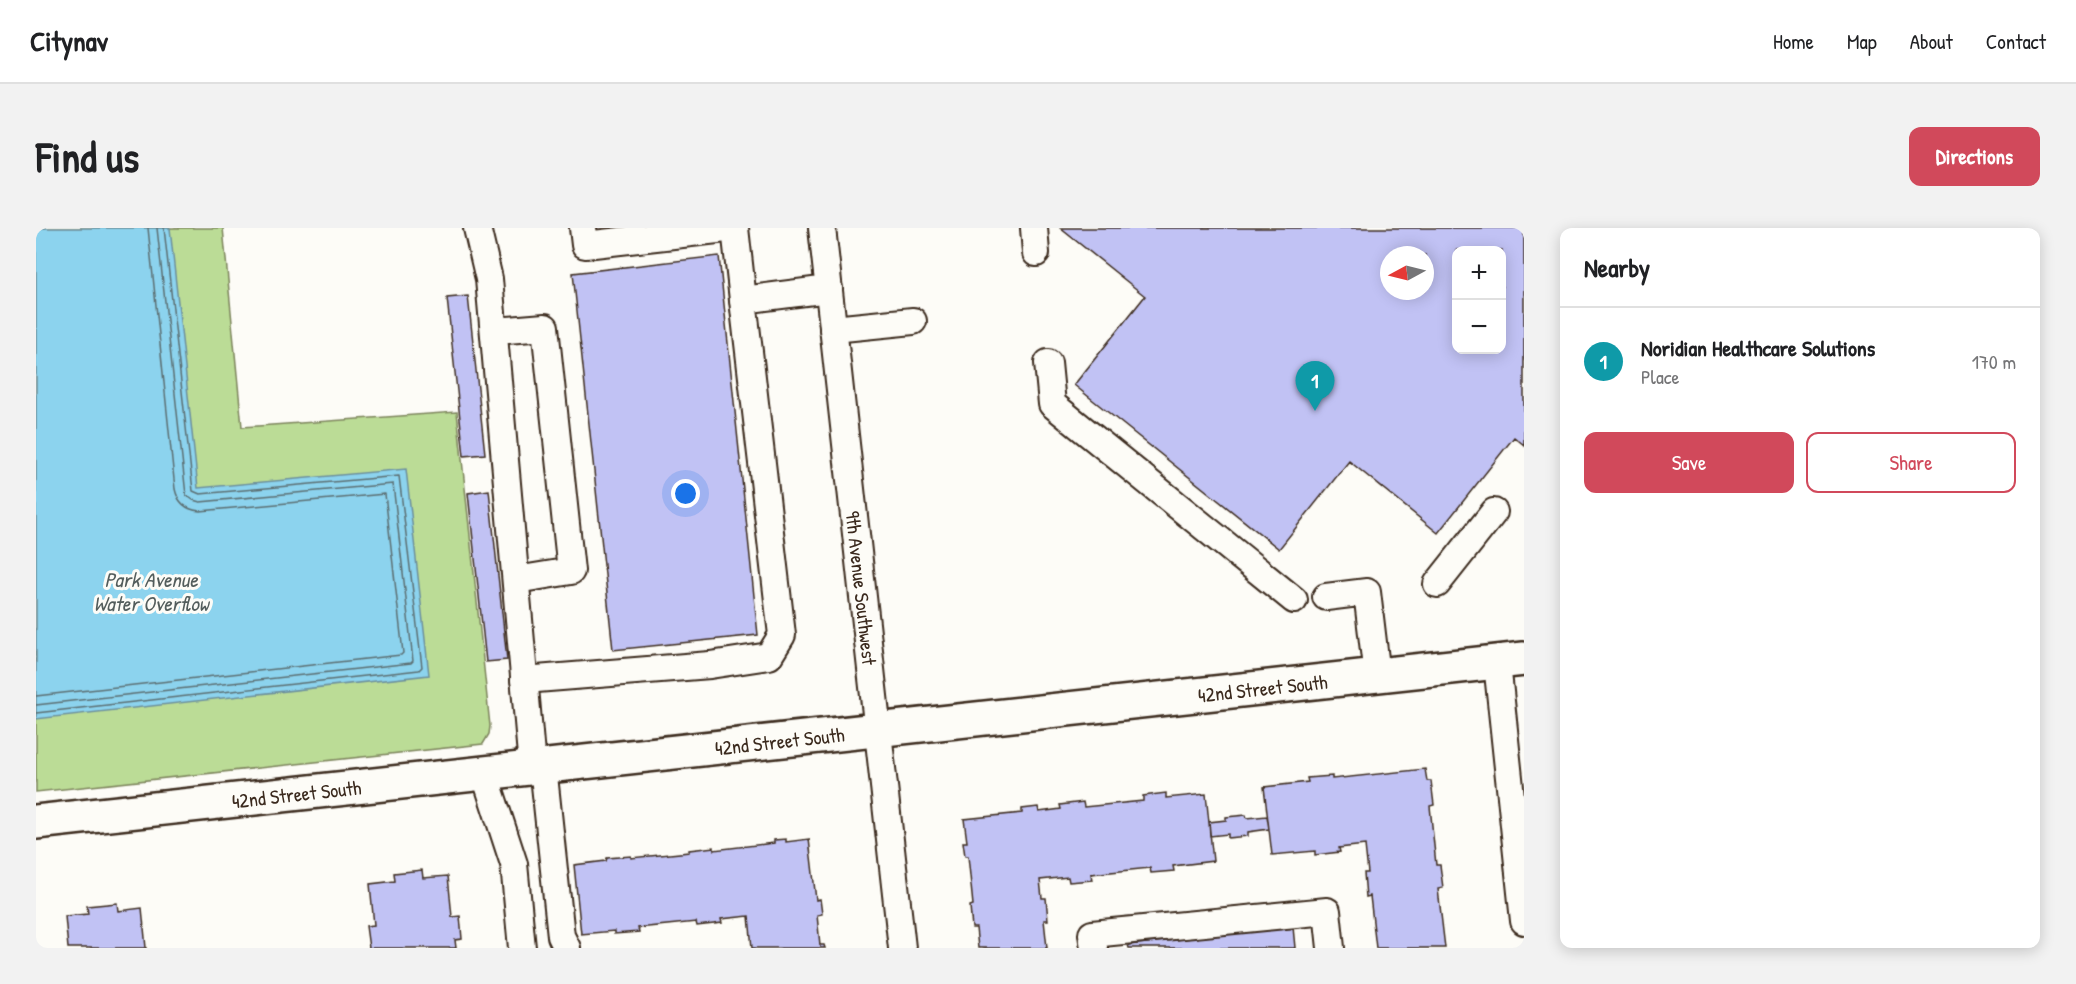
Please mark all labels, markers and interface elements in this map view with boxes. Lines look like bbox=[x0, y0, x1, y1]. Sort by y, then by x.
text: Citynav bbox=[30, 22, 108, 60]
text: Home bbox=[1773, 27, 1814, 56]
text: Map bbox=[1847, 27, 1877, 56]
text: About bbox=[1910, 27, 1953, 56]
text: Contact bbox=[1986, 27, 2046, 56]
button: Directions bbox=[1909, 127, 2040, 186]
text: Find us bbox=[36, 128, 139, 185]
north arrow bbox=[1380, 246, 1434, 300]
map controls bbox=[1452, 246, 1506, 354]
button: + bbox=[1452, 246, 1506, 300]
text: Nearby bbox=[1584, 250, 1650, 285]
button: − bbox=[1452, 300, 1506, 354]
text: Noridian Healthcare Solutions bbox=[1641, 333, 1875, 363]
text: 1 bbox=[1600, 348, 1607, 375]
text: 170 m bbox=[1972, 348, 2016, 375]
pin: 1 bbox=[1296, 362, 1334, 411]
text: Place bbox=[1641, 363, 1680, 390]
button: Save bbox=[1584, 432, 1794, 493]
button: Share bbox=[1806, 432, 2016, 493]
your location bbox=[671, 479, 700, 508]
street label: 9th Avenue Southwest bbox=[840, 509, 884, 667]
water label: Park Avenue Water Overflow bbox=[93, 565, 211, 618]
street label: 42nd Street South bbox=[1197, 667, 1329, 708]
street label: 42nd Street South bbox=[713, 720, 846, 761]
street label: 42nd Street South bbox=[230, 773, 363, 814]

